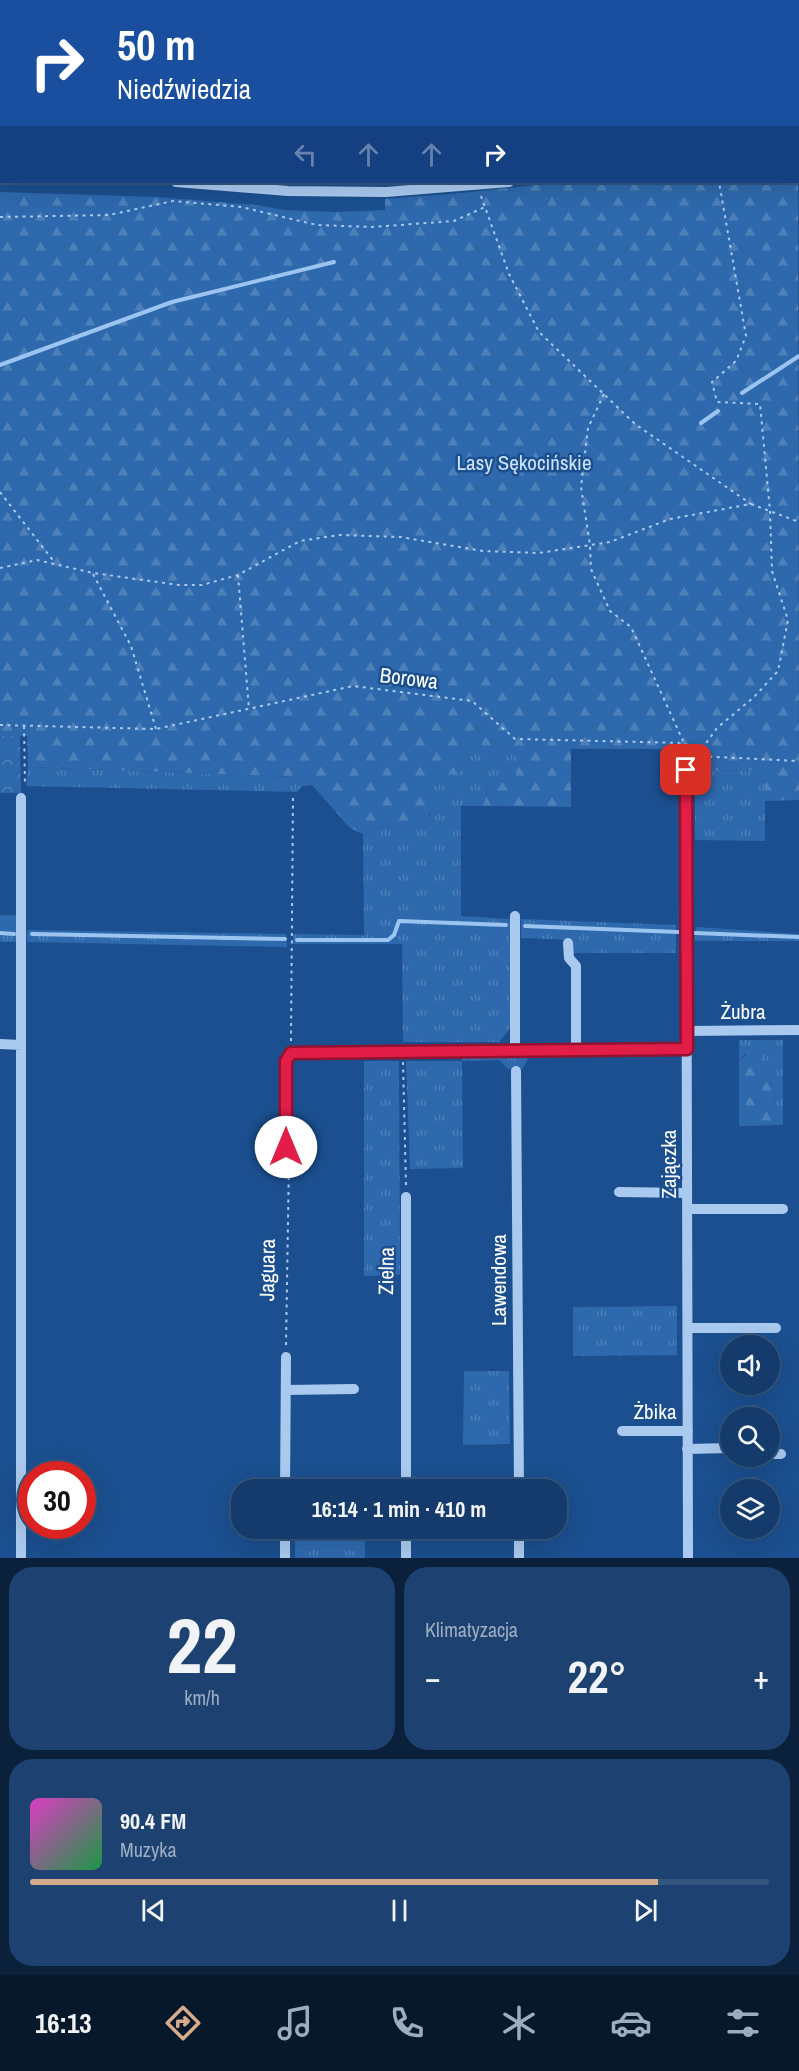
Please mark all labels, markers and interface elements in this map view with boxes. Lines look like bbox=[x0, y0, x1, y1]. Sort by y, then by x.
text: 50 m bbox=[117, 17, 196, 73]
icon: right bbox=[18, 24, 96, 102]
text: Niedźwiedzia bbox=[117, 71, 251, 107]
icon: left bbox=[289, 138, 322, 171]
icon: ahead bbox=[352, 138, 385, 171]
icon: ahead bbox=[415, 138, 448, 171]
icon: right bbox=[478, 138, 511, 171]
park label: Lasy Sękocińskie bbox=[457, 448, 591, 477]
street label: Borowa bbox=[378, 660, 440, 696]
pin bbox=[660, 744, 711, 795]
icon: arrive bbox=[669, 753, 702, 786]
street label: Żubra bbox=[721, 997, 766, 1026]
position arrow bbox=[254, 1115, 318, 1179]
street label: Zajączka bbox=[654, 1129, 683, 1198]
street label: Lawendowa bbox=[484, 1234, 513, 1326]
street label: Jaguara bbox=[252, 1238, 282, 1301]
street label: Zielna bbox=[371, 1246, 401, 1295]
map controls bbox=[720, 1335, 780, 1539]
button: sound bbox=[720, 1335, 780, 1395]
street label: Żbika bbox=[633, 1397, 677, 1426]
button: search bbox=[720, 1407, 780, 1467]
speed limit sign: 30 bbox=[18, 1461, 96, 1539]
button: layers bbox=[720, 1479, 780, 1539]
text: 16:14 · 1 min · 410 m bbox=[312, 1494, 486, 1524]
text: 22 bbox=[166, 1592, 238, 1697]
text: Klimatyzacja bbox=[425, 1616, 518, 1643]
text: 22° bbox=[567, 1646, 627, 1707]
text: − bbox=[425, 1655, 441, 1699]
text: + bbox=[753, 1655, 769, 1699]
text: km/h bbox=[184, 1684, 220, 1711]
text: 90.4 FM bbox=[120, 1806, 186, 1836]
text: Muzyka bbox=[120, 1836, 177, 1863]
icon: previous bbox=[137, 1894, 170, 1927]
icon: pause bbox=[383, 1894, 416, 1927]
icon: next bbox=[629, 1894, 662, 1927]
icon: directions bbox=[162, 2002, 204, 2044]
icon: music bbox=[274, 2002, 316, 2044]
icon: phone bbox=[386, 2002, 428, 2044]
icon: climate bbox=[498, 2002, 540, 2044]
icon: car bbox=[610, 2002, 652, 2044]
icon: filters bbox=[722, 2002, 764, 2044]
text: 16:13 bbox=[35, 2005, 92, 2041]

